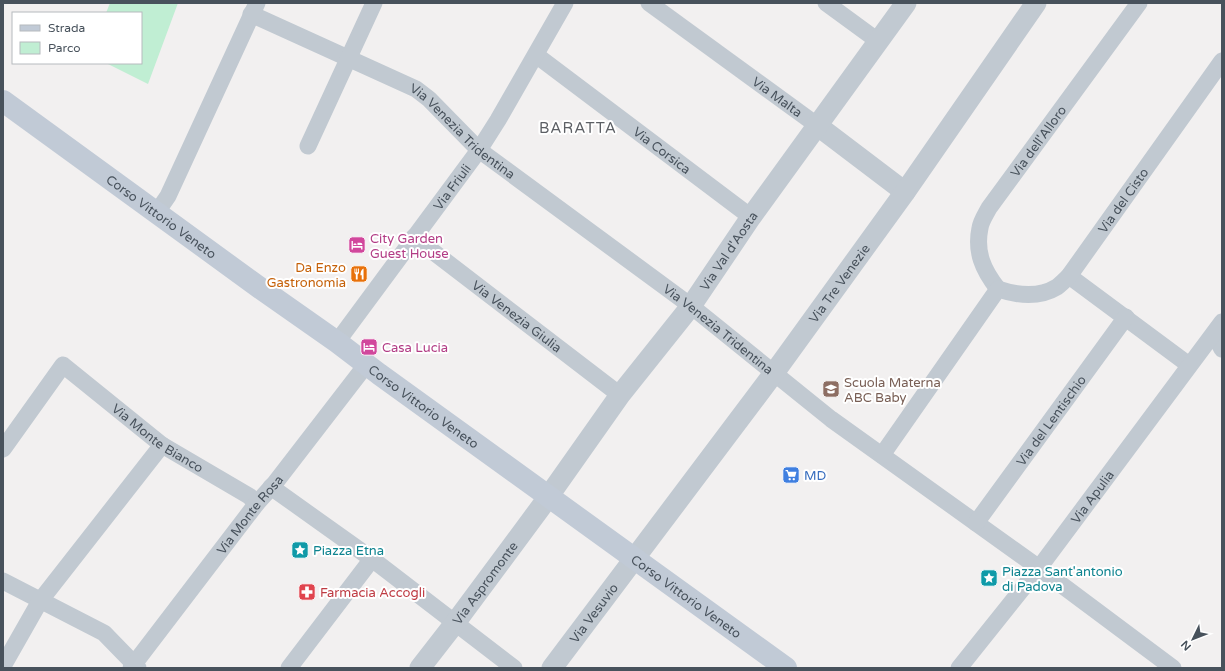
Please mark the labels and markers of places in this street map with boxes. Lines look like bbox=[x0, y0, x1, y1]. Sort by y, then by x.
place label: City Garden Guest House bbox=[370, 231, 449, 262]
hotel icon: City Garden Guest House bbox=[347, 235, 367, 255]
place label: Da Enzo Gastronomia bbox=[267, 260, 346, 291]
restaurant icon: Da Enzo Gastronomia bbox=[349, 264, 369, 284]
hotel icon: Casa Lucia bbox=[359, 337, 379, 357]
place label: Casa Lucia bbox=[382, 340, 448, 356]
place label: Scuola Materna ABC Baby bbox=[844, 375, 941, 406]
school or university icon: Scuola Materna ABC Baby bbox=[821, 379, 841, 399]
supermarket icon: MD bbox=[781, 465, 801, 485]
place label: MD bbox=[804, 468, 827, 484]
place icon: Piazza Etna bbox=[290, 540, 310, 560]
place label: Piazza Etna bbox=[313, 543, 384, 559]
place label: Piazza Sant'antonio di Padova bbox=[1002, 564, 1123, 595]
place icon: Piazza Sant'antonio di Padova bbox=[979, 568, 999, 588]
pharmacy icon: Farmacia Accogli bbox=[297, 582, 317, 602]
place label: Farmacia Accogli bbox=[320, 585, 425, 601]

